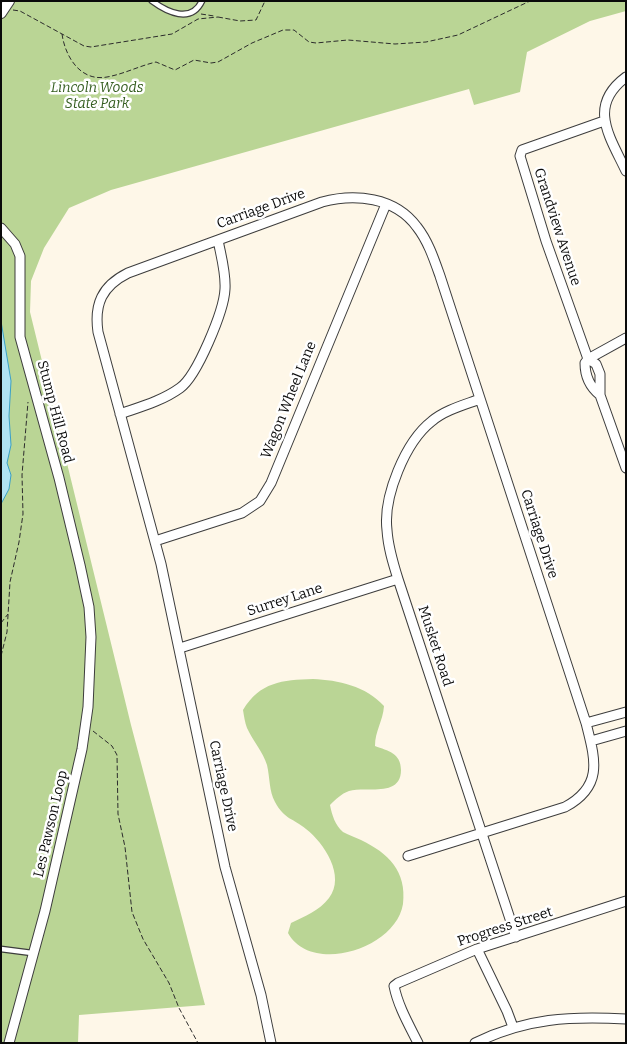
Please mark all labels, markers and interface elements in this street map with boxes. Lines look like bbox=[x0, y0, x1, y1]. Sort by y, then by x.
park label: Lincoln Woods State Park bbox=[51, 80, 143, 112]
street label: Grandview Avenue bbox=[530, 166, 584, 288]
street label: Carriage Drive bbox=[215, 185, 307, 233]
street label: Wagon Wheel Lane bbox=[258, 339, 320, 461]
street label: Stump Hill Road bbox=[33, 359, 77, 465]
street label: Carriage Drive bbox=[517, 487, 561, 581]
street label: Surrey Lane bbox=[245, 580, 325, 620]
street label: Musket Road bbox=[414, 604, 456, 688]
street label: Carriage Drive bbox=[205, 739, 241, 833]
street label: Les Pawson Loop bbox=[31, 769, 71, 879]
street label: Progress Street bbox=[455, 904, 555, 950]

